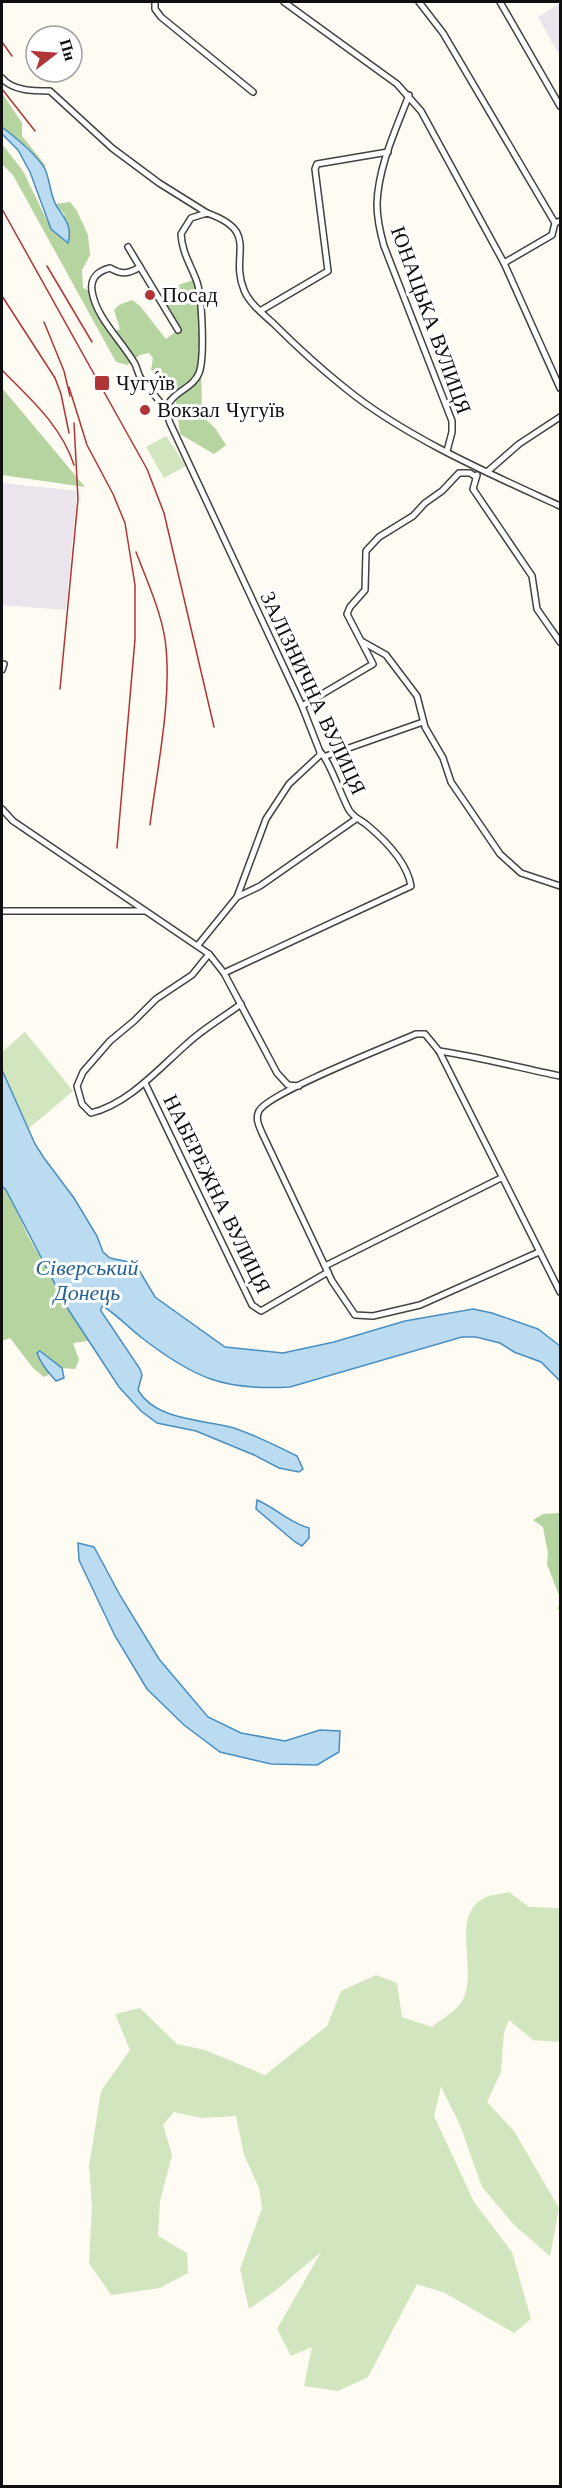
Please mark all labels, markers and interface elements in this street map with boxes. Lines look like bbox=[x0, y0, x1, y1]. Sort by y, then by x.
north arrow bbox=[24, 24, 84, 84]
text: Пн bbox=[56, 36, 81, 63]
street label: ЮНАЦЬКА ВУЛИЦЯ bbox=[385, 223, 477, 417]
place label: Посад bbox=[162, 282, 218, 308]
marker: Посад bbox=[143, 288, 157, 302]
place label: Чугу́їв bbox=[116, 370, 175, 396]
marker: Чугу́їв bbox=[93, 374, 111, 392]
place label: Вокзал Чугуїв bbox=[157, 397, 285, 423]
marker: Вокзал Чугуїв bbox=[138, 403, 152, 417]
street label: ЗАЛІЗНИЧНА ВУЛИЦЯ bbox=[254, 587, 372, 799]
street label: НАБЕРЕЖНА ВУЛИЦЯ bbox=[157, 1090, 277, 1298]
water label: Сіверський Донець bbox=[35, 1254, 139, 1306]

